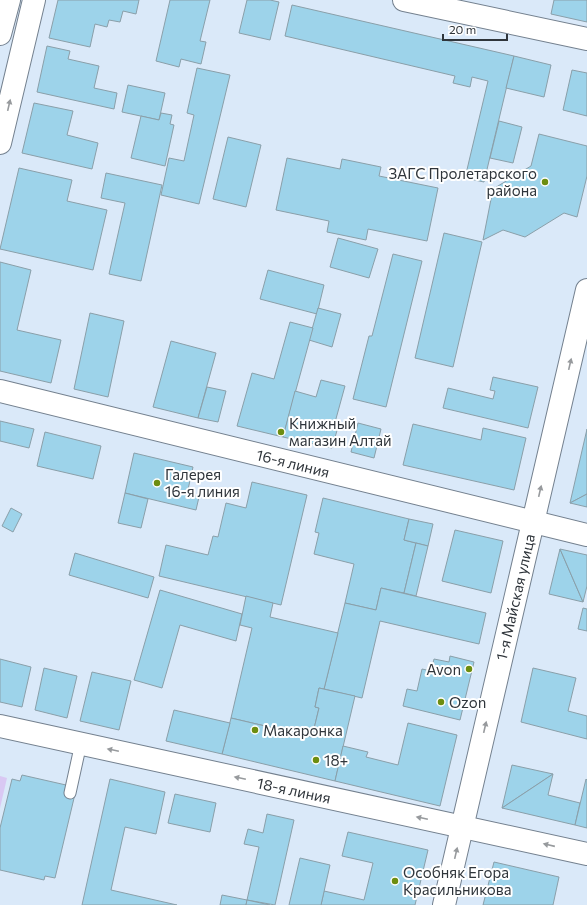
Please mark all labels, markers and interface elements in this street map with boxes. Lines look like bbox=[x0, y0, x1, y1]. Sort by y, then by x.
scale bar bbox=[443, 16, 507, 42]
text: 20 m bbox=[449, 22, 476, 36]
one-way arrow bbox=[6, 99, 12, 111]
place label: ЗАГС Пролетарского района bbox=[388, 164, 537, 199]
marker: ЗАГС Пролетарского района bbox=[540, 177, 550, 187]
one-way arrow bbox=[567, 358, 573, 371]
place label: Книжный магазин Алтай bbox=[289, 414, 392, 449]
marker: Книжный магазин Алтай bbox=[276, 427, 286, 437]
street label: 16-я линия bbox=[254, 445, 332, 481]
place label: Галерея 16-я линия bbox=[165, 465, 240, 500]
marker: Галерея 16-я линия bbox=[152, 478, 162, 488]
one-way arrow bbox=[537, 485, 543, 497]
street label: 1-я Майская улица bbox=[492, 532, 538, 662]
place label: Avon bbox=[426, 660, 461, 678]
marker: Avon bbox=[464, 664, 474, 674]
place label: Ozon bbox=[449, 693, 486, 711]
marker: Ozon bbox=[436, 697, 446, 707]
place label: Макаронка bbox=[263, 721, 343, 739]
one-way arrow bbox=[483, 721, 489, 733]
marker: Макаронка bbox=[250, 725, 260, 735]
one-way arrow bbox=[107, 747, 119, 753]
place label: 18+ bbox=[324, 751, 348, 769]
marker: 18+ bbox=[311, 755, 321, 765]
street label: 18-я линия bbox=[255, 773, 333, 807]
one-way arrow bbox=[234, 774, 246, 780]
one-way arrow bbox=[416, 814, 428, 820]
one-way arrow bbox=[543, 842, 555, 848]
one-way arrow bbox=[454, 847, 460, 860]
place label: Особняк Егора Красильникова bbox=[403, 863, 512, 898]
marker: Особняк Егора Красильникова bbox=[390, 876, 400, 886]

